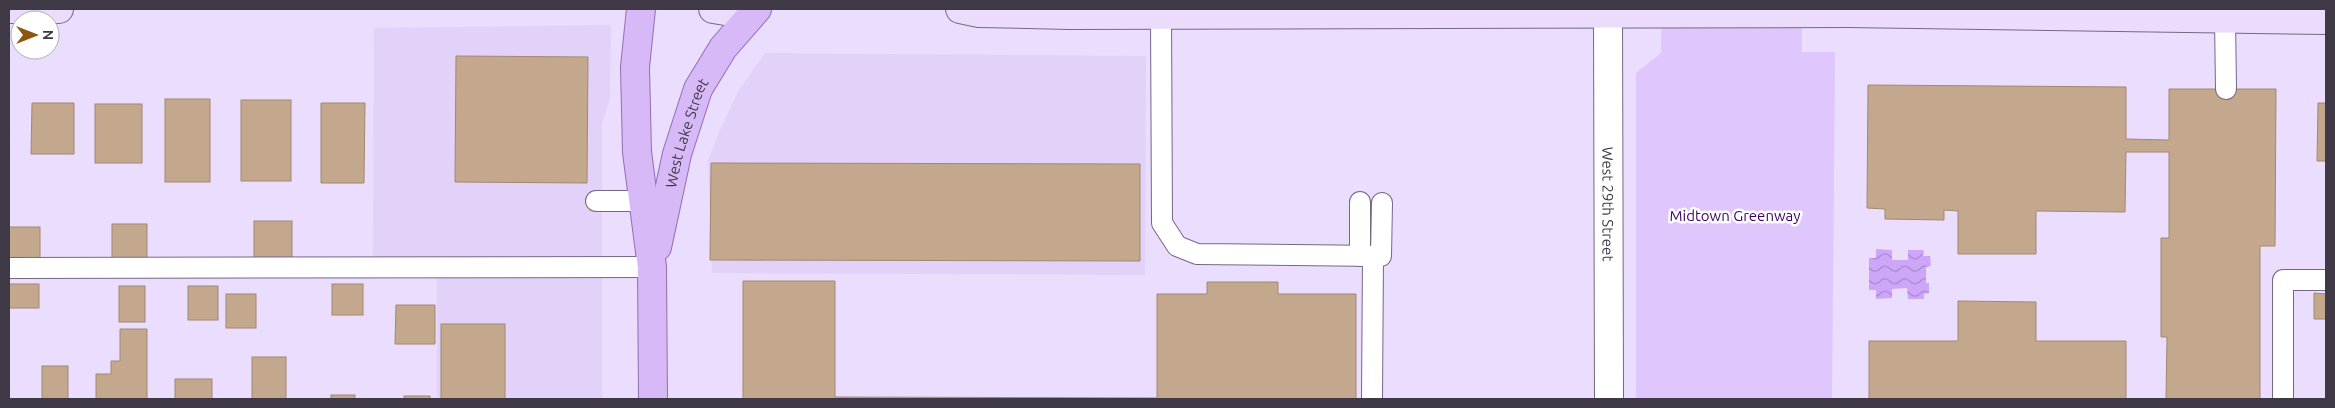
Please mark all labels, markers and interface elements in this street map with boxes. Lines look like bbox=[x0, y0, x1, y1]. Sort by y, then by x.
north arrow bbox=[10, 10, 60, 60]
text: N bbox=[40, 30, 56, 40]
street label: West Lake Street bbox=[662, 75, 711, 189]
street label: West 29th Street bbox=[1600, 147, 1617, 261]
park label: Midtown Greenway bbox=[1670, 207, 1801, 224]

